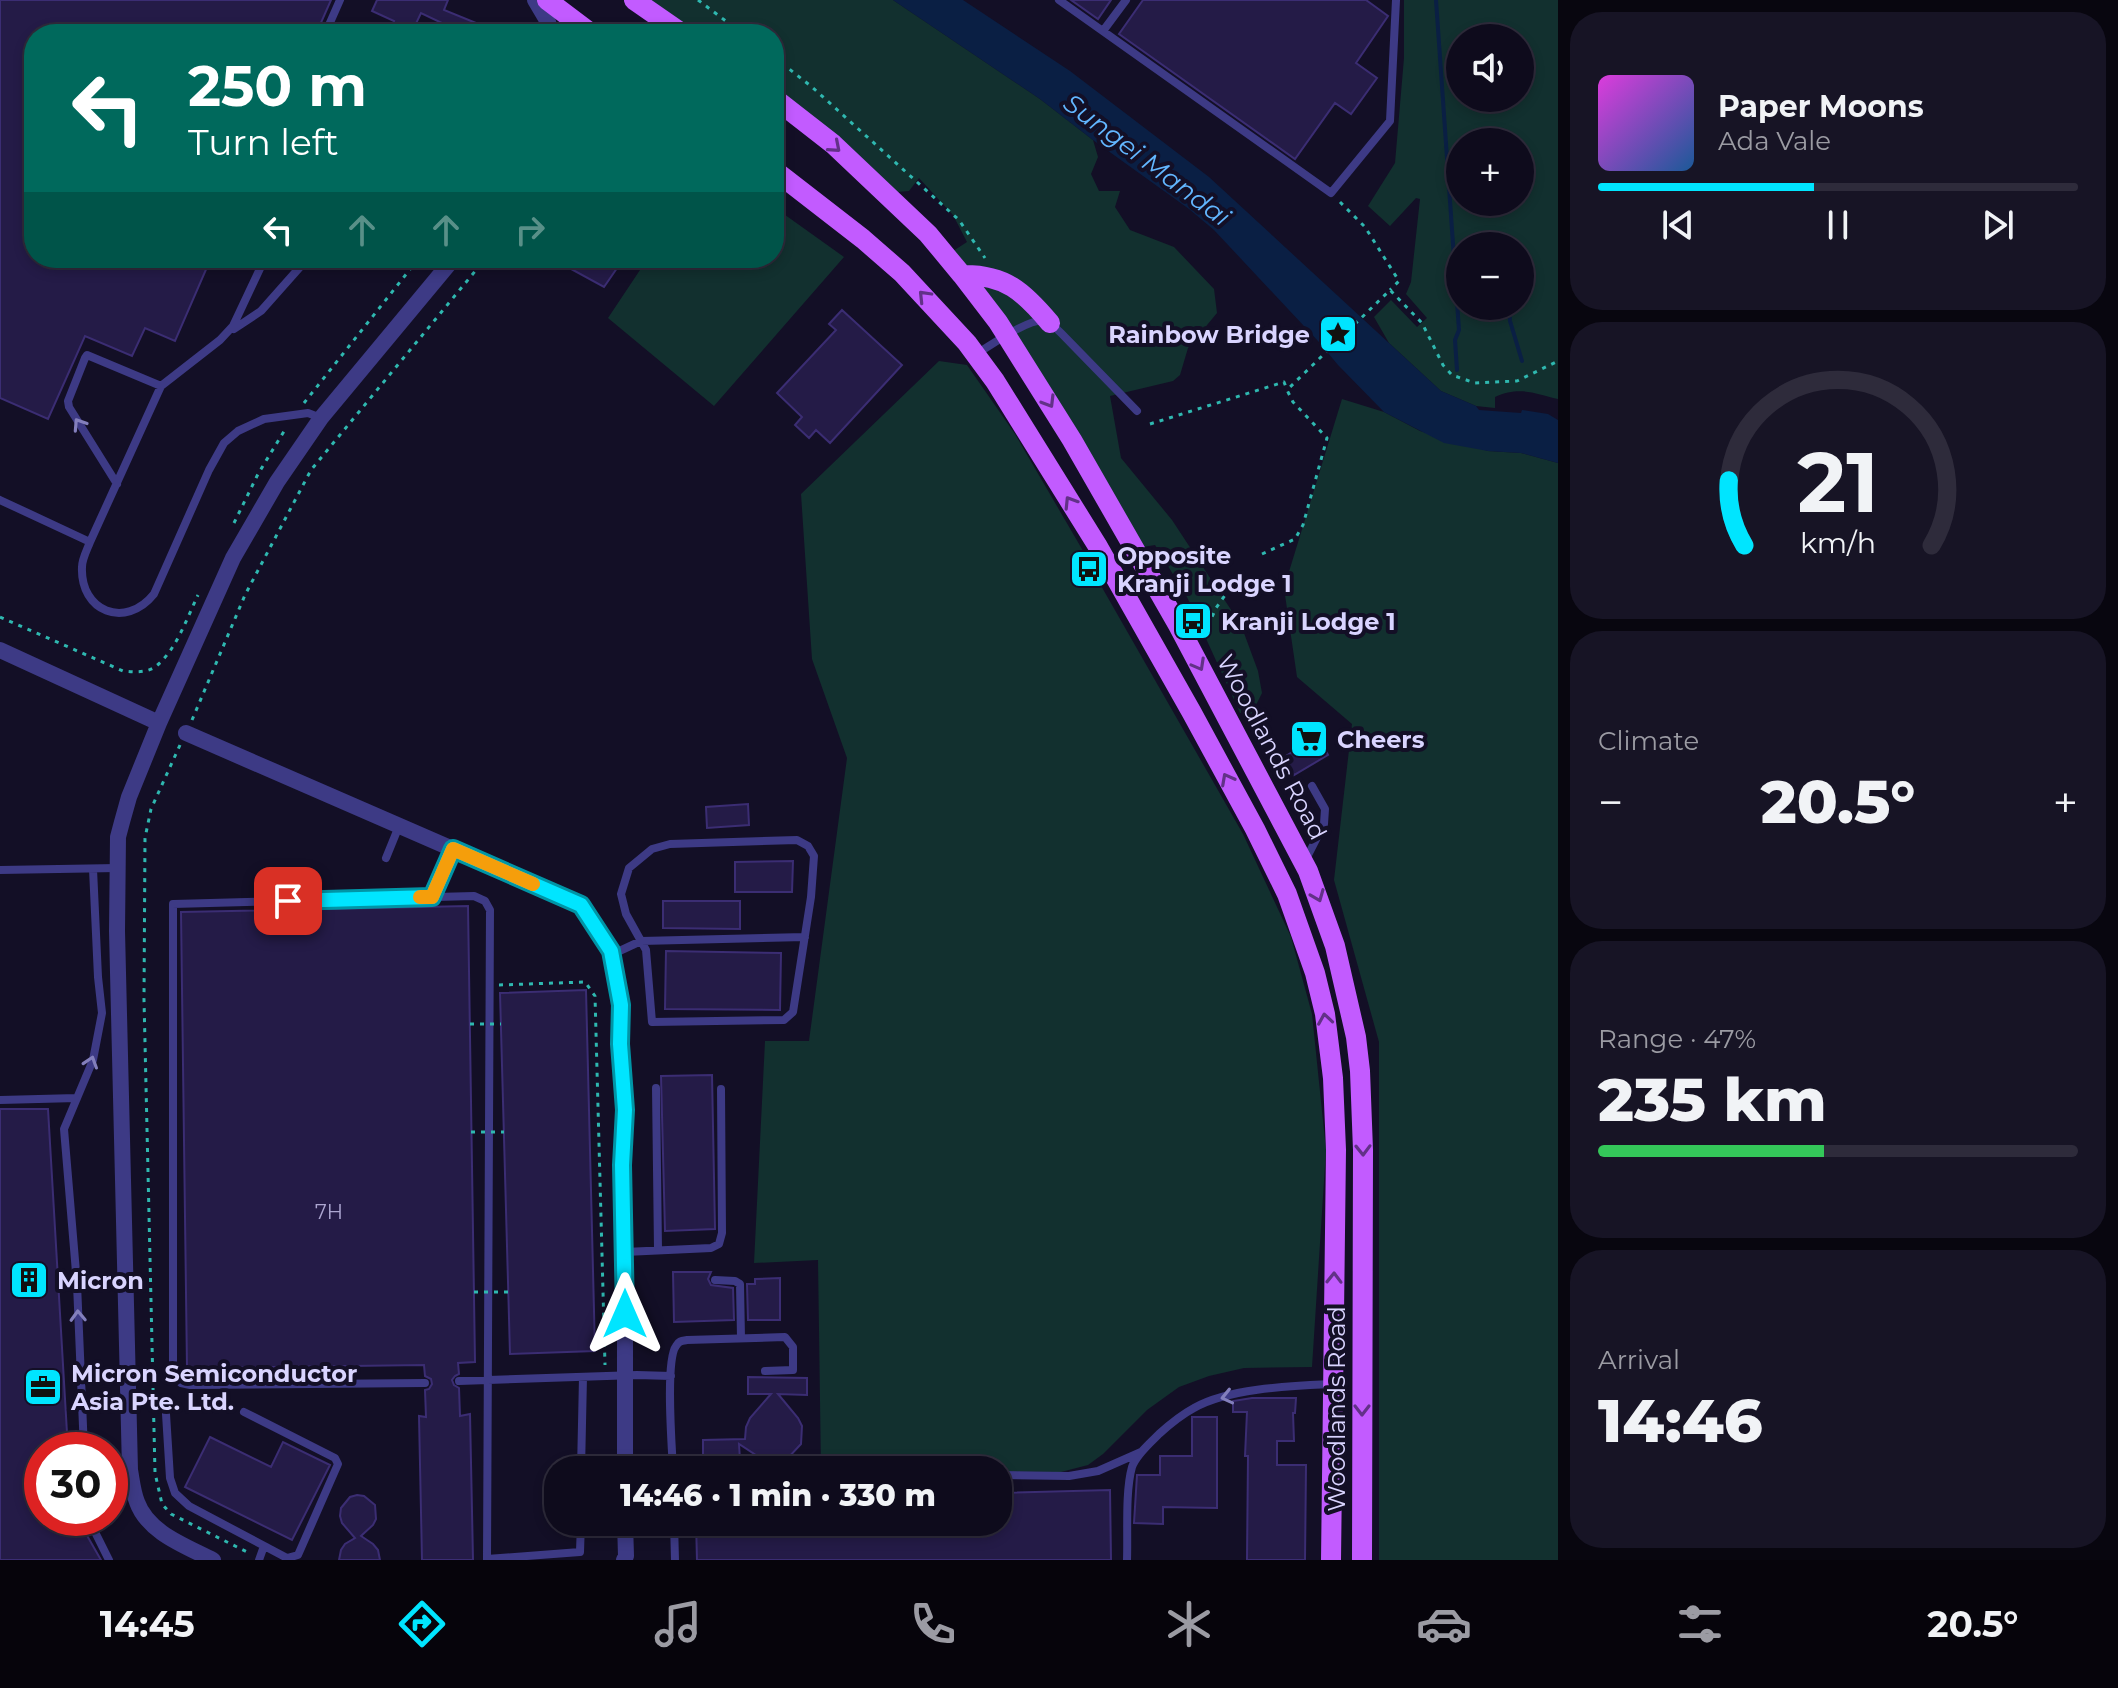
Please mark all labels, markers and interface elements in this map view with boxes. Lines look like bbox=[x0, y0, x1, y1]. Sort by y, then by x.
map controls bbox=[1446, 24, 1534, 320]
button: sound bbox=[1446, 24, 1534, 112]
text: 250 m bbox=[188, 52, 367, 120]
icon: left bbox=[56, 56, 160, 160]
water label: Sungei Mandai bbox=[1057, 87, 1238, 234]
text: Paper Moons bbox=[1718, 88, 1924, 125]
text: Turn left bbox=[188, 120, 339, 164]
text: Ada Vale bbox=[1718, 125, 1831, 157]
button: + bbox=[1446, 128, 1534, 216]
one-way arrow bbox=[825, 137, 840, 152]
icon: previous bbox=[1656, 203, 1700, 247]
icon: pause bbox=[1816, 203, 1860, 247]
icon: next bbox=[1976, 203, 2020, 247]
icon: left bbox=[256, 208, 300, 252]
icon: ahead bbox=[340, 208, 384, 252]
icon: ahead bbox=[424, 208, 468, 252]
icon: right bbox=[508, 208, 552, 252]
button: − bbox=[1446, 232, 1534, 320]
one-way arrow bbox=[919, 290, 933, 305]
place icon: Rainbow Bridge bbox=[1317, 313, 1359, 355]
place label: Rainbow Bridge bbox=[1108, 320, 1310, 349]
one-way arrow bbox=[1039, 393, 1054, 408]
one-way arrow bbox=[73, 418, 88, 433]
text: 21 bbox=[1797, 431, 1879, 533]
one-way arrow bbox=[1064, 496, 1080, 511]
text: km/h bbox=[1800, 526, 1876, 561]
place label: Opposite Kranji Lodge 1 bbox=[1117, 541, 1292, 598]
bus stop icon: Opposite Kranji Lodge 1 bbox=[1068, 548, 1110, 590]
bus stop icon: Kranji Lodge 1 bbox=[1172, 600, 1214, 642]
place label: Kranji Lodge 1 bbox=[1221, 607, 1396, 636]
street label: Woodlands Road bbox=[1211, 649, 1333, 845]
one-way arrow bbox=[1190, 656, 1205, 671]
supermarket icon: Cheers bbox=[1288, 718, 1330, 760]
place label: Cheers bbox=[1337, 725, 1425, 754]
text: Climate bbox=[1598, 725, 1699, 757]
text: 20.5° bbox=[1761, 765, 1915, 838]
one-way arrow bbox=[1222, 773, 1237, 788]
text: − bbox=[1598, 775, 1623, 829]
text: + bbox=[2053, 775, 2078, 829]
pin bbox=[254, 867, 322, 935]
icon: arrive bbox=[266, 879, 310, 923]
one-way arrow bbox=[1308, 888, 1324, 902]
one-way arrow bbox=[1317, 1012, 1334, 1026]
text: Range · 47% bbox=[1598, 1023, 1756, 1055]
one-way arrow bbox=[82, 1056, 98, 1069]
text: 235 km bbox=[1598, 1063, 1827, 1136]
one-way arrow bbox=[1354, 1144, 1372, 1157]
house number: 7H bbox=[315, 1200, 343, 1224]
building icon: Micron bbox=[8, 1259, 50, 1301]
place label: Micron bbox=[57, 1266, 144, 1295]
one-way arrow bbox=[1325, 1271, 1343, 1284]
position arrow bbox=[583, 1272, 667, 1356]
street label: Woodlands Road bbox=[1322, 1306, 1351, 1512]
one-way arrow bbox=[70, 1309, 87, 1322]
text: Arrival bbox=[1598, 1344, 1680, 1376]
place label: Micron Semiconductor Asia Pte. Ltd. bbox=[70, 1359, 357, 1416]
office icon: Micron Semiconductor Asia Pte. Ltd. bbox=[22, 1366, 64, 1408]
text: 14:46 bbox=[1598, 1384, 1763, 1457]
one-way arrow bbox=[1221, 1388, 1234, 1405]
one-way arrow bbox=[1353, 1404, 1371, 1417]
speed limit sign: 30 bbox=[24, 1432, 128, 1536]
text: 14:46 · 1 min · 330 m bbox=[620, 1477, 936, 1514]
icon: directions bbox=[394, 1596, 450, 1652]
icon: music bbox=[650, 1596, 706, 1652]
icon: phone bbox=[905, 1596, 961, 1652]
icon: climate bbox=[1161, 1596, 1217, 1652]
icon: car bbox=[1416, 1596, 1472, 1652]
icon: filters bbox=[1672, 1596, 1728, 1652]
text: 14:45 bbox=[100, 1602, 195, 1646]
text: 20.5° bbox=[1927, 1602, 2018, 1646]

